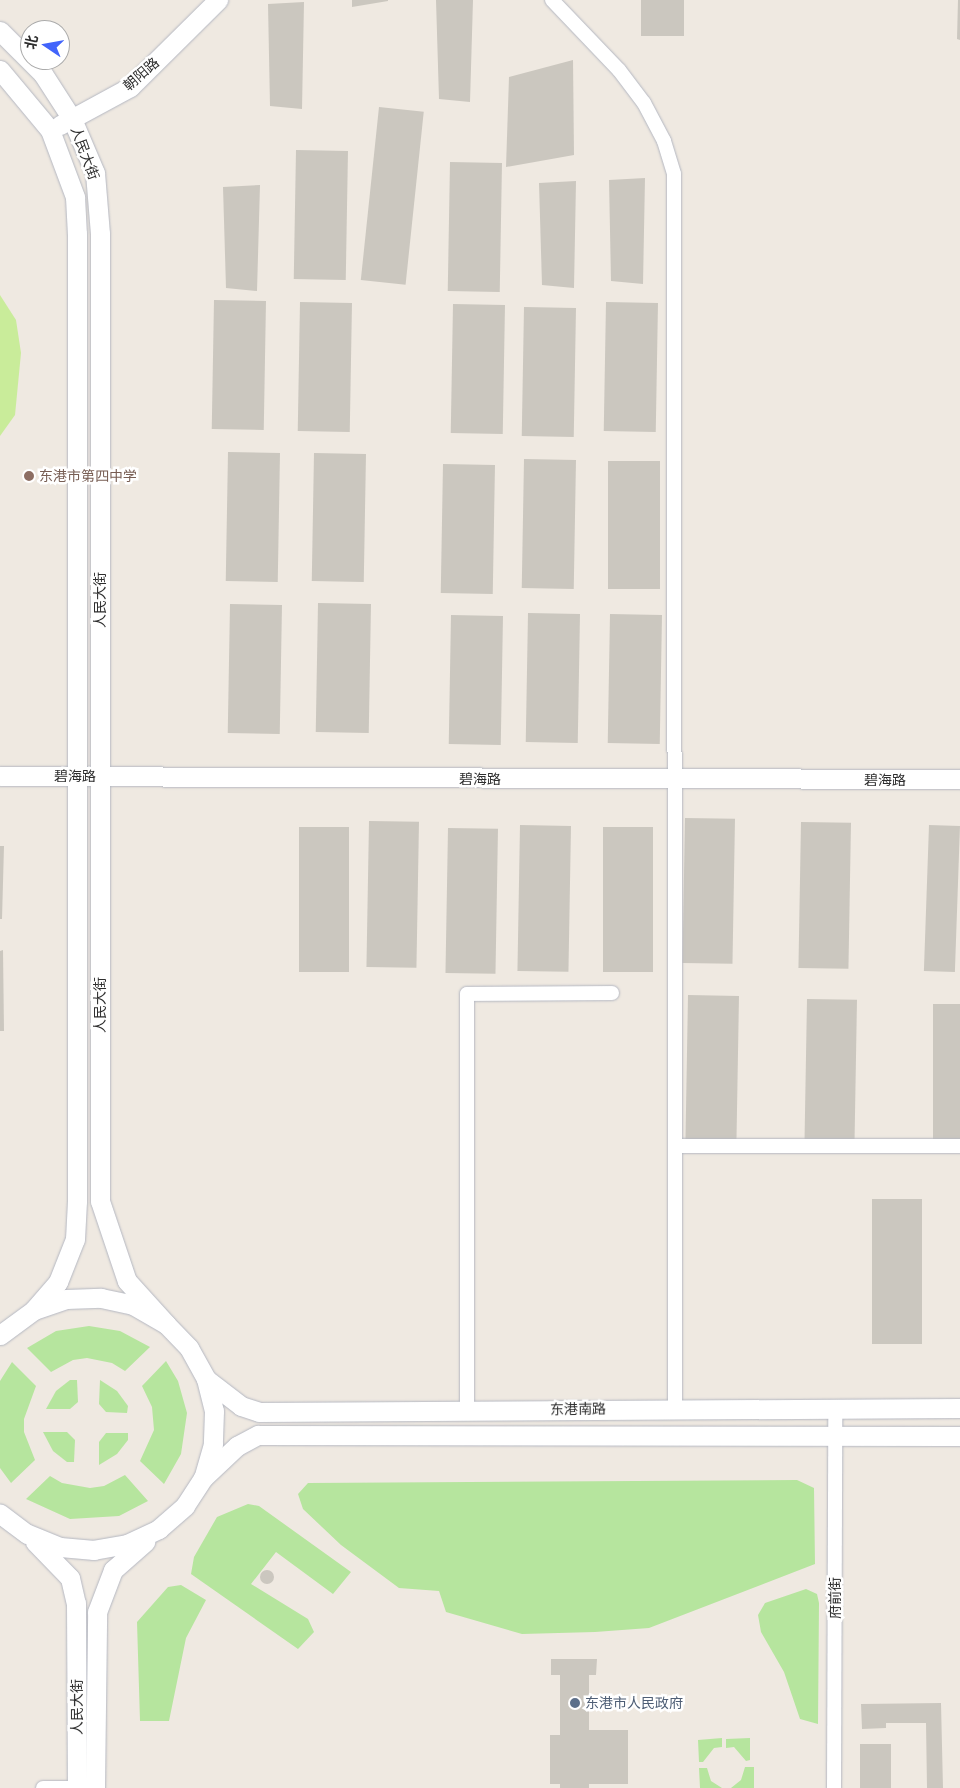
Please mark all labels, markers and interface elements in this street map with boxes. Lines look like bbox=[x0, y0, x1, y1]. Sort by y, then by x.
north arrow bbox=[20, 20, 70, 70]
text: 北 bbox=[20, 33, 42, 51]
street label: 朝阳路 bbox=[120, 54, 162, 94]
street label: 人民大街 bbox=[68, 124, 102, 182]
place label: 东港市第四中学 bbox=[39, 468, 137, 484]
marker: 东港市第四中学 bbox=[23, 470, 35, 482]
street label: 人民大街 bbox=[92, 572, 108, 628]
street label: 碧海路 bbox=[54, 768, 96, 784]
street label: 碧海路 bbox=[459, 771, 501, 787]
street label: 碧海路 bbox=[864, 772, 906, 788]
street label: 人民大街 bbox=[92, 977, 108, 1033]
street label: 东港南路 bbox=[550, 1400, 606, 1418]
street label: 府前街 bbox=[827, 1577, 843, 1619]
street label: 人民大街 bbox=[69, 1679, 85, 1735]
place label: 东港市人民政府 bbox=[585, 1695, 683, 1711]
marker: 东港市人民政府 bbox=[569, 1697, 581, 1709]

